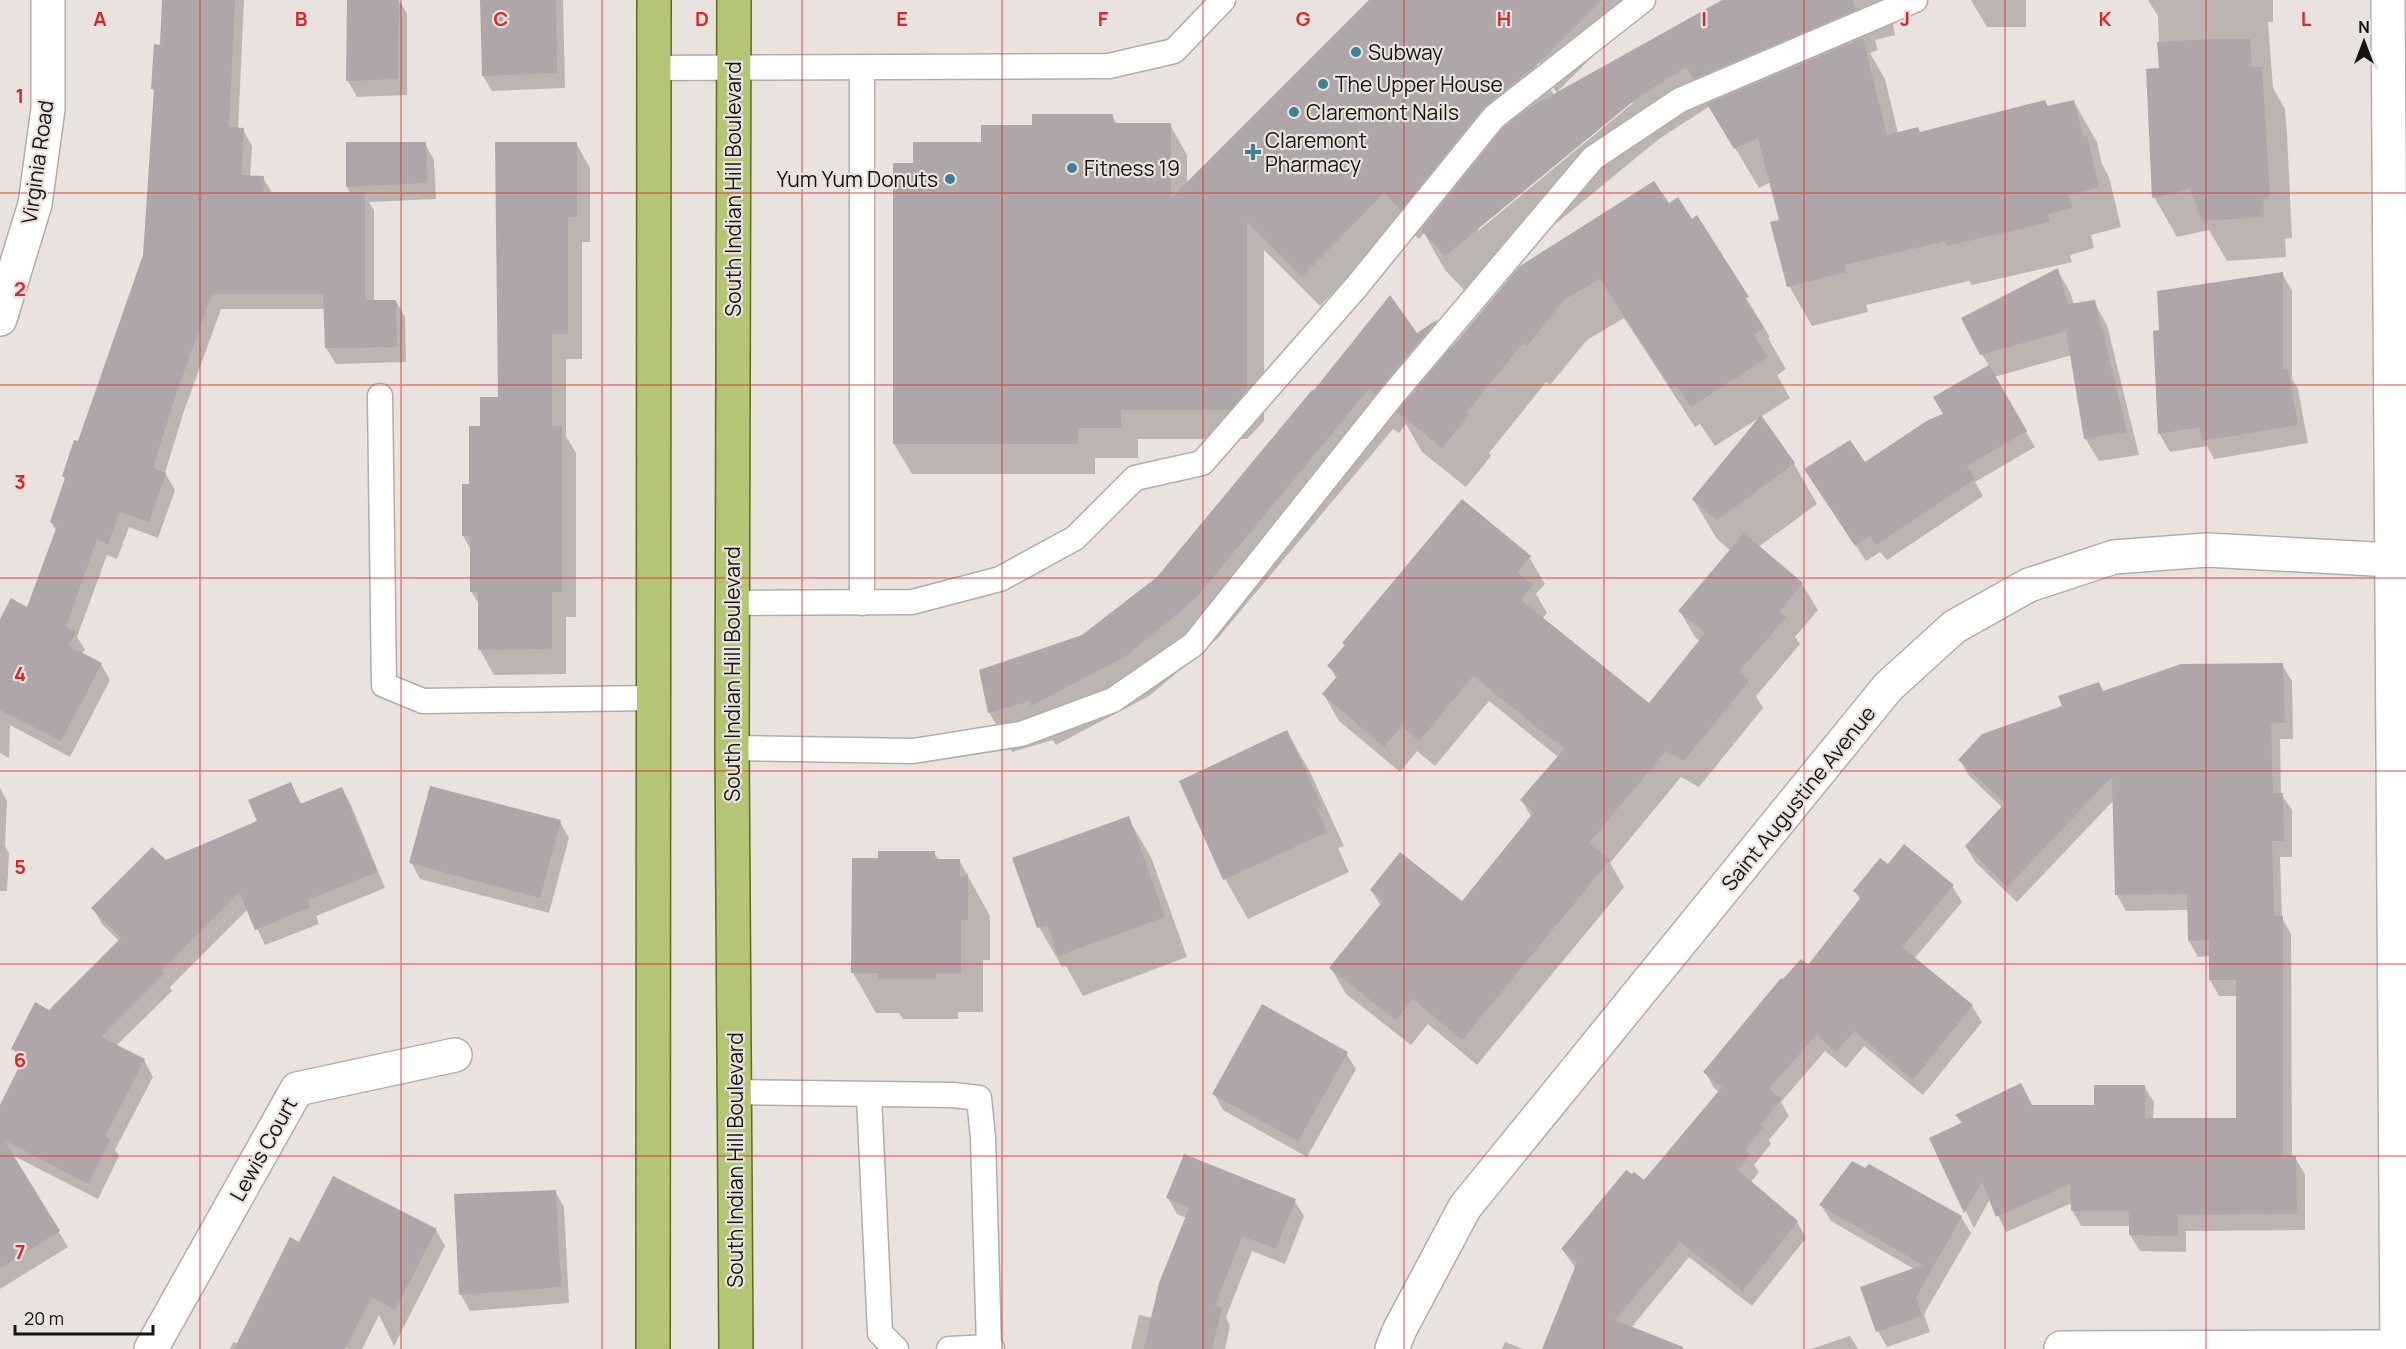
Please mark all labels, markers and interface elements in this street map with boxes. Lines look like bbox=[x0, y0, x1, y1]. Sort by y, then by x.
text: A bbox=[93, 5, 107, 32]
text: B bbox=[295, 5, 308, 32]
text: C bbox=[494, 5, 508, 32]
text: D bbox=[695, 5, 709, 32]
text: E bbox=[896, 5, 908, 32]
text: F bbox=[1098, 5, 1109, 32]
text: G bbox=[1296, 5, 1311, 32]
text: H bbox=[1497, 5, 1511, 32]
text: I bbox=[1701, 5, 1707, 32]
text: J bbox=[1900, 5, 1910, 32]
text: K bbox=[2099, 5, 2112, 32]
text: L bbox=[2301, 5, 2312, 32]
north arrow bbox=[2334, 12, 2394, 72]
text: N bbox=[2358, 16, 2370, 38]
place label: Subway bbox=[1368, 38, 1443, 66]
marker: Subway bbox=[1349, 45, 1363, 59]
street label: South Indian Hill Boulevard bbox=[719, 61, 747, 317]
place label: The Upper House bbox=[1335, 70, 1503, 98]
marker: The Upper House bbox=[1316, 77, 1330, 91]
text: 1 bbox=[16, 82, 24, 109]
street label: Virginia Road bbox=[14, 98, 60, 226]
place label: Claremont Nails bbox=[1306, 98, 1459, 126]
marker: Claremont Nails bbox=[1287, 105, 1301, 119]
place label: Claremont Pharmacy bbox=[1265, 126, 1367, 178]
marker: Claremont Pharmacy bbox=[1246, 145, 1260, 159]
place label: Fitness 19 bbox=[1084, 154, 1180, 182]
marker: Fitness 19 bbox=[1065, 161, 1079, 175]
place label: Yum Yum Donuts bbox=[776, 165, 938, 193]
marker: Yum Yum Donuts bbox=[943, 172, 957, 186]
text: 2 bbox=[14, 275, 26, 302]
text: 3 bbox=[14, 468, 26, 495]
street label: South Indian Hill Boulevard bbox=[718, 546, 746, 802]
text: 4 bbox=[14, 660, 26, 687]
street label: Saint Augustine Avenue bbox=[1715, 700, 1881, 896]
text: 5 bbox=[14, 853, 26, 880]
street label: South Indian Hill Boulevard bbox=[721, 1032, 749, 1288]
text: 6 bbox=[14, 1046, 26, 1073]
street label: Lewis Court bbox=[223, 1092, 303, 1206]
text: 7 bbox=[15, 1238, 25, 1265]
scale bar bbox=[15, 1298, 153, 1336]
text: 20 m bbox=[24, 1306, 64, 1330]

